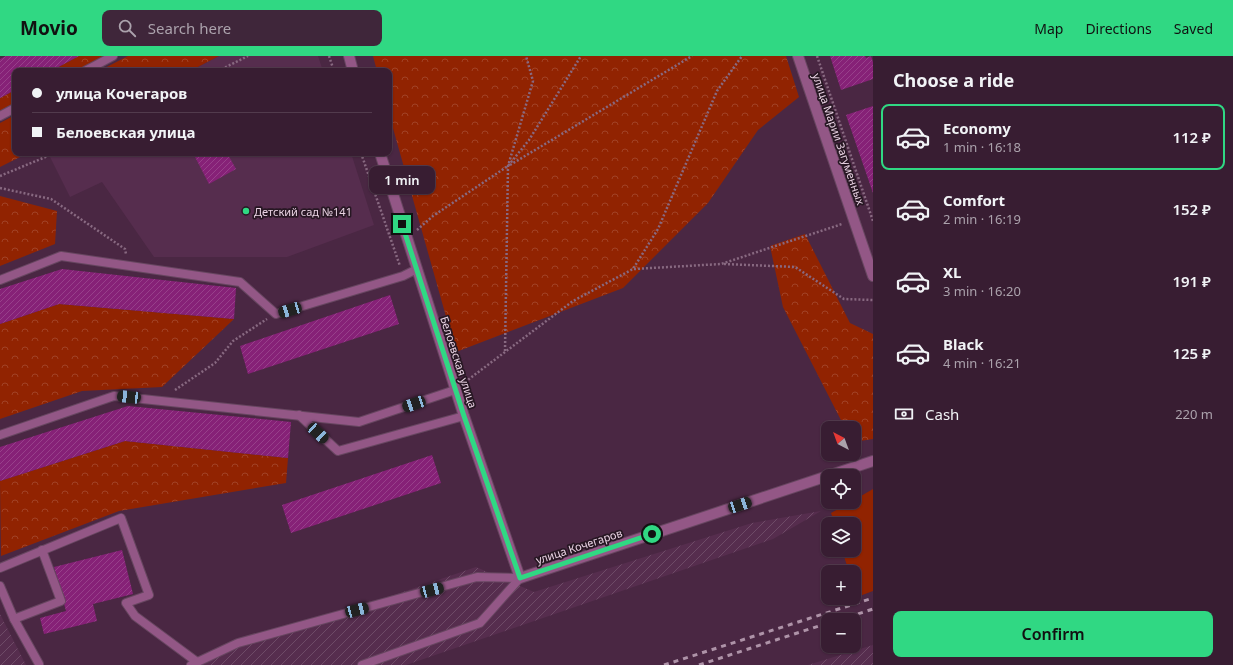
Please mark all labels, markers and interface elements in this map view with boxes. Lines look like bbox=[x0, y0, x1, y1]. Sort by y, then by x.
search box bbox=[102, 10, 382, 46]
text: Movio bbox=[20, 15, 78, 41]
icon: search bbox=[116, 17, 138, 39]
text: Search here bbox=[148, 18, 231, 38]
text: Map bbox=[1034, 19, 1063, 38]
text: Directions bbox=[1085, 19, 1152, 38]
text: Saved bbox=[1174, 19, 1213, 38]
text: Choose a ride bbox=[893, 68, 1014, 92]
street label: улица Марии Загуменных bbox=[809, 71, 869, 207]
text: улица Кочегаров bbox=[56, 83, 187, 103]
text: Economy bbox=[943, 118, 1011, 138]
icon: car bbox=[895, 119, 931, 155]
text: Белоевская улица bbox=[56, 122, 196, 142]
text: 112 ₽ bbox=[1172, 127, 1211, 147]
text: 1 min · 16:18 bbox=[943, 138, 1021, 156]
callout: 1 min bbox=[369, 166, 435, 194]
text: 1 min bbox=[384, 171, 420, 189]
text: Comfort bbox=[943, 190, 1005, 210]
icon: car bbox=[895, 191, 931, 227]
text: 152 ₽ bbox=[1172, 199, 1211, 219]
place label: Детский сад №141 bbox=[254, 204, 352, 219]
marker: Детский сад №141 bbox=[241, 206, 251, 216]
text: 2 min · 16:19 bbox=[943, 210, 1021, 228]
route end bbox=[393, 215, 411, 233]
text: XL bbox=[943, 262, 961, 282]
icon: car bbox=[895, 263, 931, 299]
text: 191 ₽ bbox=[1172, 271, 1211, 291]
text: 3 min · 16:20 bbox=[943, 282, 1021, 300]
car bbox=[277, 301, 303, 319]
street label: Белоевская улица bbox=[437, 314, 481, 410]
text: Black bbox=[943, 334, 983, 354]
icon: car bbox=[895, 335, 931, 371]
text: 125 ₽ bbox=[1172, 343, 1211, 363]
text: 4 min · 16:21 bbox=[943, 354, 1021, 372]
car bbox=[116, 390, 142, 404]
car bbox=[401, 394, 427, 414]
icon: cash bbox=[893, 403, 915, 425]
text: Cash bbox=[925, 404, 959, 424]
text: 220 m bbox=[1175, 405, 1213, 423]
car bbox=[305, 420, 331, 446]
north arrow bbox=[821, 421, 861, 461]
map controls bbox=[821, 421, 861, 653]
button: locate bbox=[821, 469, 861, 509]
car bbox=[727, 496, 753, 514]
button: layers bbox=[821, 517, 861, 557]
street label: улица Кочегаров bbox=[534, 525, 624, 567]
route start bbox=[643, 525, 661, 543]
button: + bbox=[821, 565, 861, 605]
car bbox=[419, 581, 445, 599]
car bbox=[344, 601, 370, 619]
button: Confirm bbox=[893, 611, 1213, 657]
button: − bbox=[821, 613, 861, 653]

